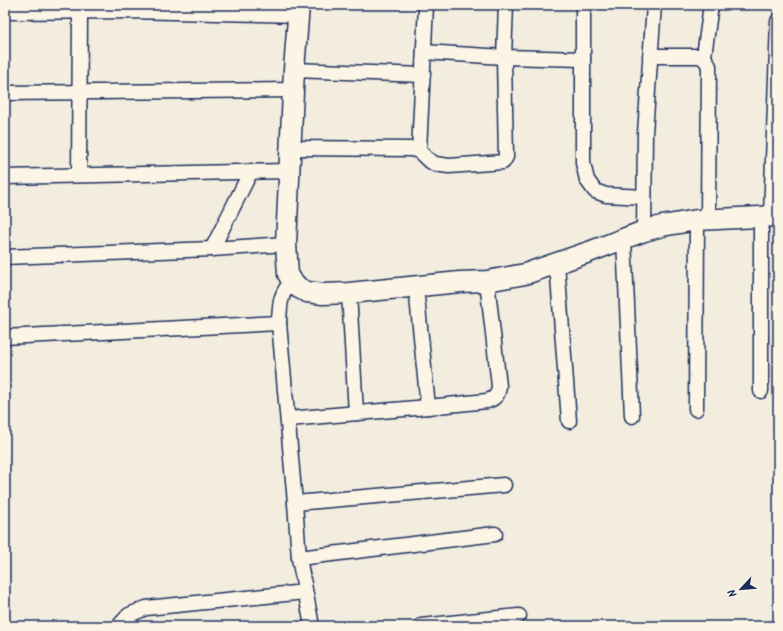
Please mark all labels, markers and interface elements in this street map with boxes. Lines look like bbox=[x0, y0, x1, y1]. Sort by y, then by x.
north arrow bbox=[721, 569, 761, 609]
text: N bbox=[723, 586, 743, 600]

